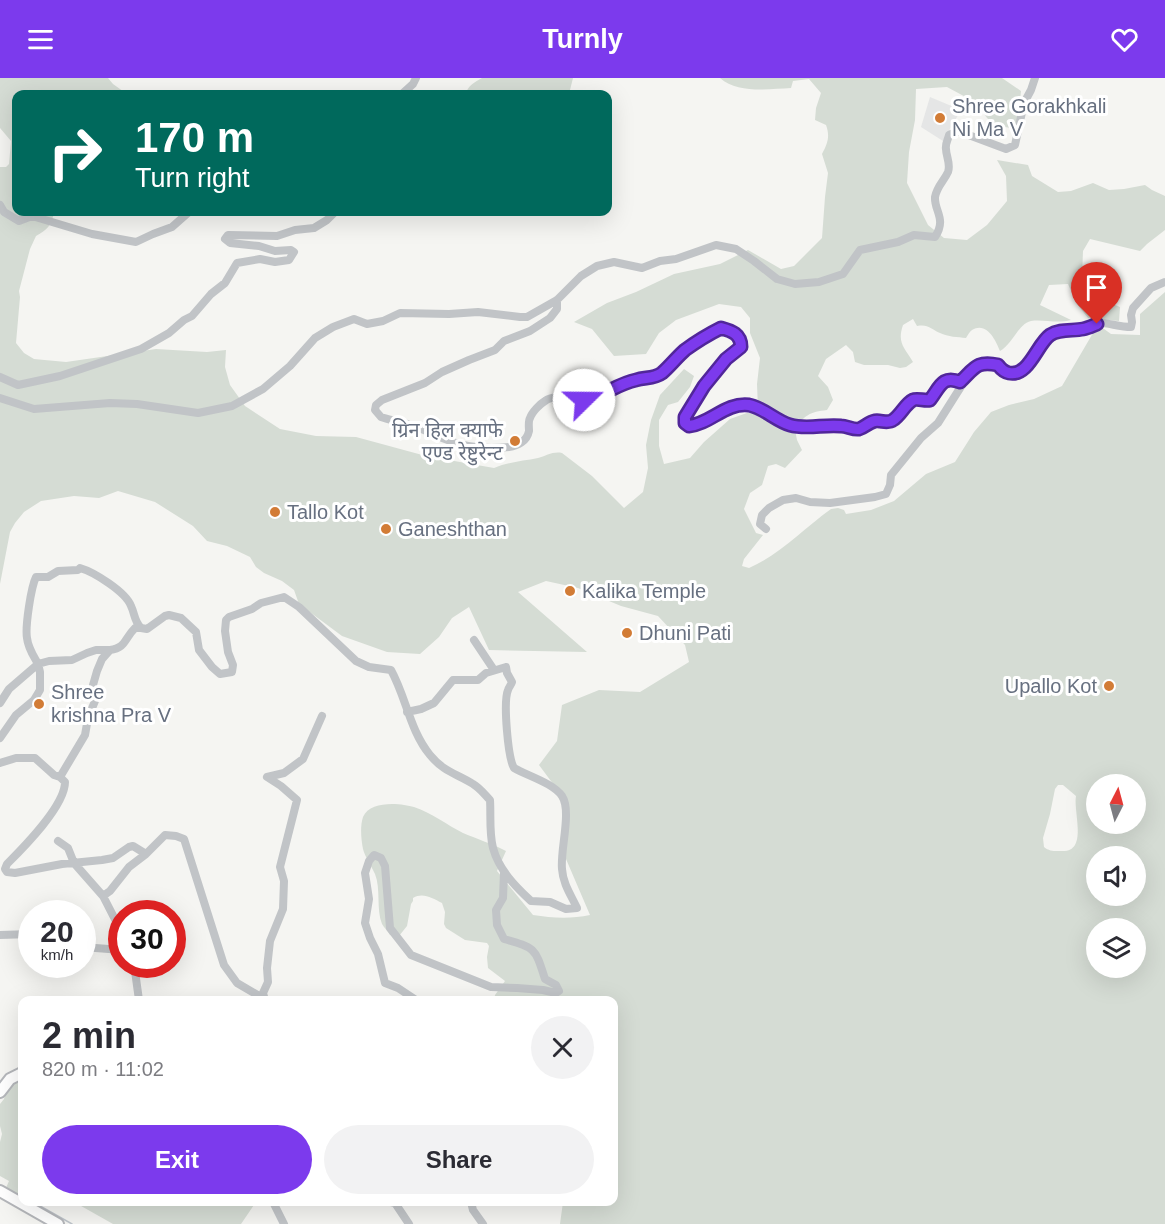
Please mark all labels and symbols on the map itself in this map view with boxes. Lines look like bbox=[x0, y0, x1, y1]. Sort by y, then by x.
place label: Shree Gorakhkali Ni Ma V bbox=[952, 95, 1107, 140]
marker: Shree Gorakhkali Ni Ma V bbox=[933, 111, 947, 125]
pin bbox=[1071, 262, 1122, 324]
position arrow bbox=[552, 368, 616, 432]
place label: ग्रिन हिल क्याफे एण्ड रेष्टुरेन्ट bbox=[392, 418, 504, 466]
marker: ग्रिन हिल क्याफे एण्ड रेष्टुरेन्ट bbox=[508, 434, 522, 448]
place label: Tallo Kot bbox=[287, 501, 364, 523]
marker: Tallo Kot bbox=[268, 505, 282, 519]
place label: Ganeshthan bbox=[398, 518, 507, 540]
marker: Ganeshthan bbox=[379, 522, 393, 536]
place label: Kalika Temple bbox=[582, 580, 706, 602]
marker: Kalika Temple bbox=[563, 584, 577, 598]
place label: Dhuni Pati bbox=[639, 622, 731, 644]
marker: Dhuni Pati bbox=[620, 626, 634, 640]
place label: Upallo Kot bbox=[1005, 675, 1097, 697]
marker: Upallo Kot bbox=[1102, 679, 1116, 693]
place label: Shree krishna Pra V bbox=[51, 681, 172, 726]
marker: Shree krishna Pra V bbox=[32, 697, 46, 711]
north arrow bbox=[1086, 774, 1146, 834]
speed limit sign: 30 bbox=[108, 900, 186, 978]

